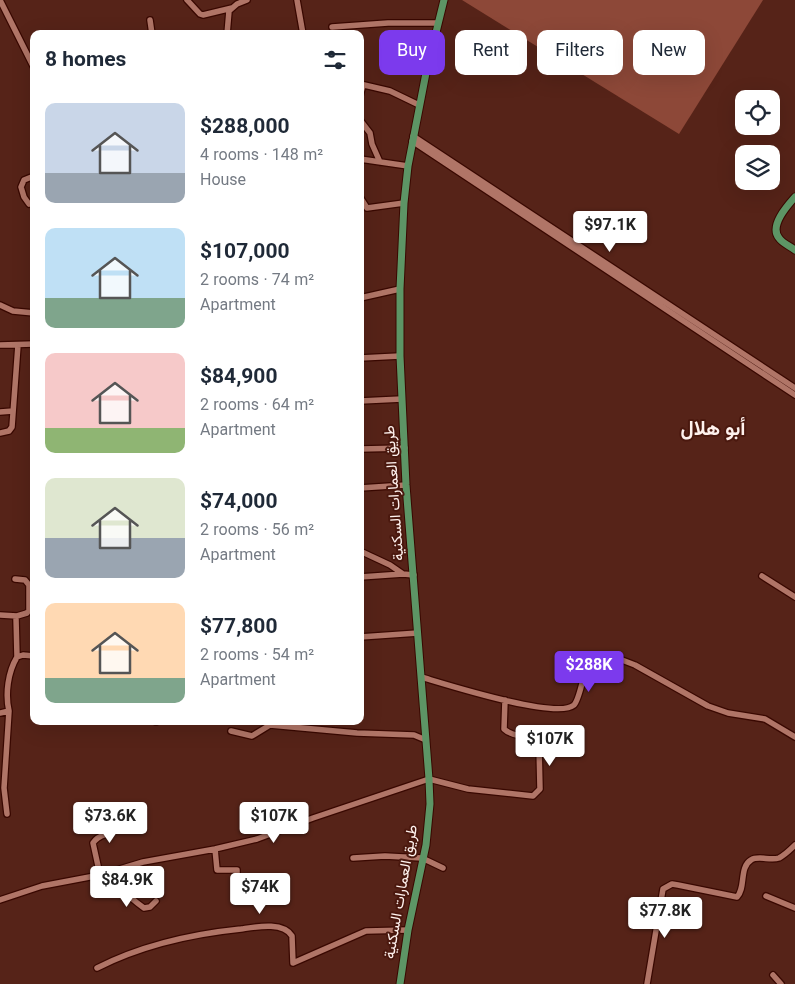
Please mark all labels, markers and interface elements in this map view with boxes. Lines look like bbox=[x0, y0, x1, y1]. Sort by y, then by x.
chip: Buy bbox=[379, 30, 445, 75]
chip: Rent bbox=[455, 30, 527, 75]
chip: Filters bbox=[537, 30, 623, 75]
chip: New bbox=[633, 30, 705, 75]
text: 8 homes bbox=[45, 44, 126, 77]
icon: filters bbox=[321, 46, 349, 74]
map controls bbox=[735, 90, 780, 190]
button: locate bbox=[735, 90, 780, 135]
text: $288,000 bbox=[200, 111, 290, 144]
icon: home bbox=[85, 123, 145, 183]
text: 4 rooms · 148 m² bbox=[200, 144, 323, 169]
button: layers bbox=[735, 145, 780, 190]
text: House bbox=[200, 169, 246, 194]
pin: $97.1K bbox=[569, 210, 651, 253]
text: $97.1K bbox=[584, 214, 636, 239]
text: $107,000 bbox=[200, 236, 290, 269]
icon: home bbox=[85, 248, 145, 308]
text: 2 rooms · 74 m² bbox=[200, 269, 314, 294]
text: Apartment bbox=[200, 294, 276, 319]
text: $84,900 bbox=[200, 361, 277, 394]
icon: home bbox=[85, 373, 145, 433]
text: 2 rooms · 64 m² bbox=[200, 394, 314, 419]
district label: أبو هلال bbox=[681, 414, 745, 446]
text: Apartment bbox=[200, 419, 276, 444]
street label: طريق العمارات السكنية bbox=[379, 424, 411, 562]
text: $74,000 bbox=[200, 486, 277, 519]
icon: home bbox=[85, 498, 145, 558]
text: 2 rooms · 56 m² bbox=[200, 519, 314, 544]
text: Apartment bbox=[200, 544, 276, 569]
text: $77,800 bbox=[200, 611, 277, 644]
icon: home bbox=[85, 623, 145, 683]
text: 2 rooms · 54 m² bbox=[200, 644, 314, 669]
pin: $288K bbox=[554, 650, 624, 693]
text: $288K bbox=[566, 654, 612, 679]
text: Apartment bbox=[200, 669, 276, 694]
pin: $107K bbox=[515, 724, 585, 767]
text: $107K bbox=[527, 728, 573, 753]
pin: $73.6K bbox=[69, 802, 151, 844]
pin: $107K bbox=[239, 802, 309, 844]
text: $73.6K bbox=[84, 805, 136, 830]
text: $107K bbox=[251, 805, 297, 830]
street label: طريق العمارات السكنية bbox=[379, 823, 425, 961]
pin: $84.9K bbox=[86, 866, 168, 908]
text: $84.9K bbox=[101, 869, 153, 894]
pin: $74K bbox=[230, 872, 290, 915]
text: $74K bbox=[241, 876, 279, 901]
pin: $77.8K bbox=[624, 896, 706, 939]
text: $77.8K bbox=[639, 900, 691, 925]

